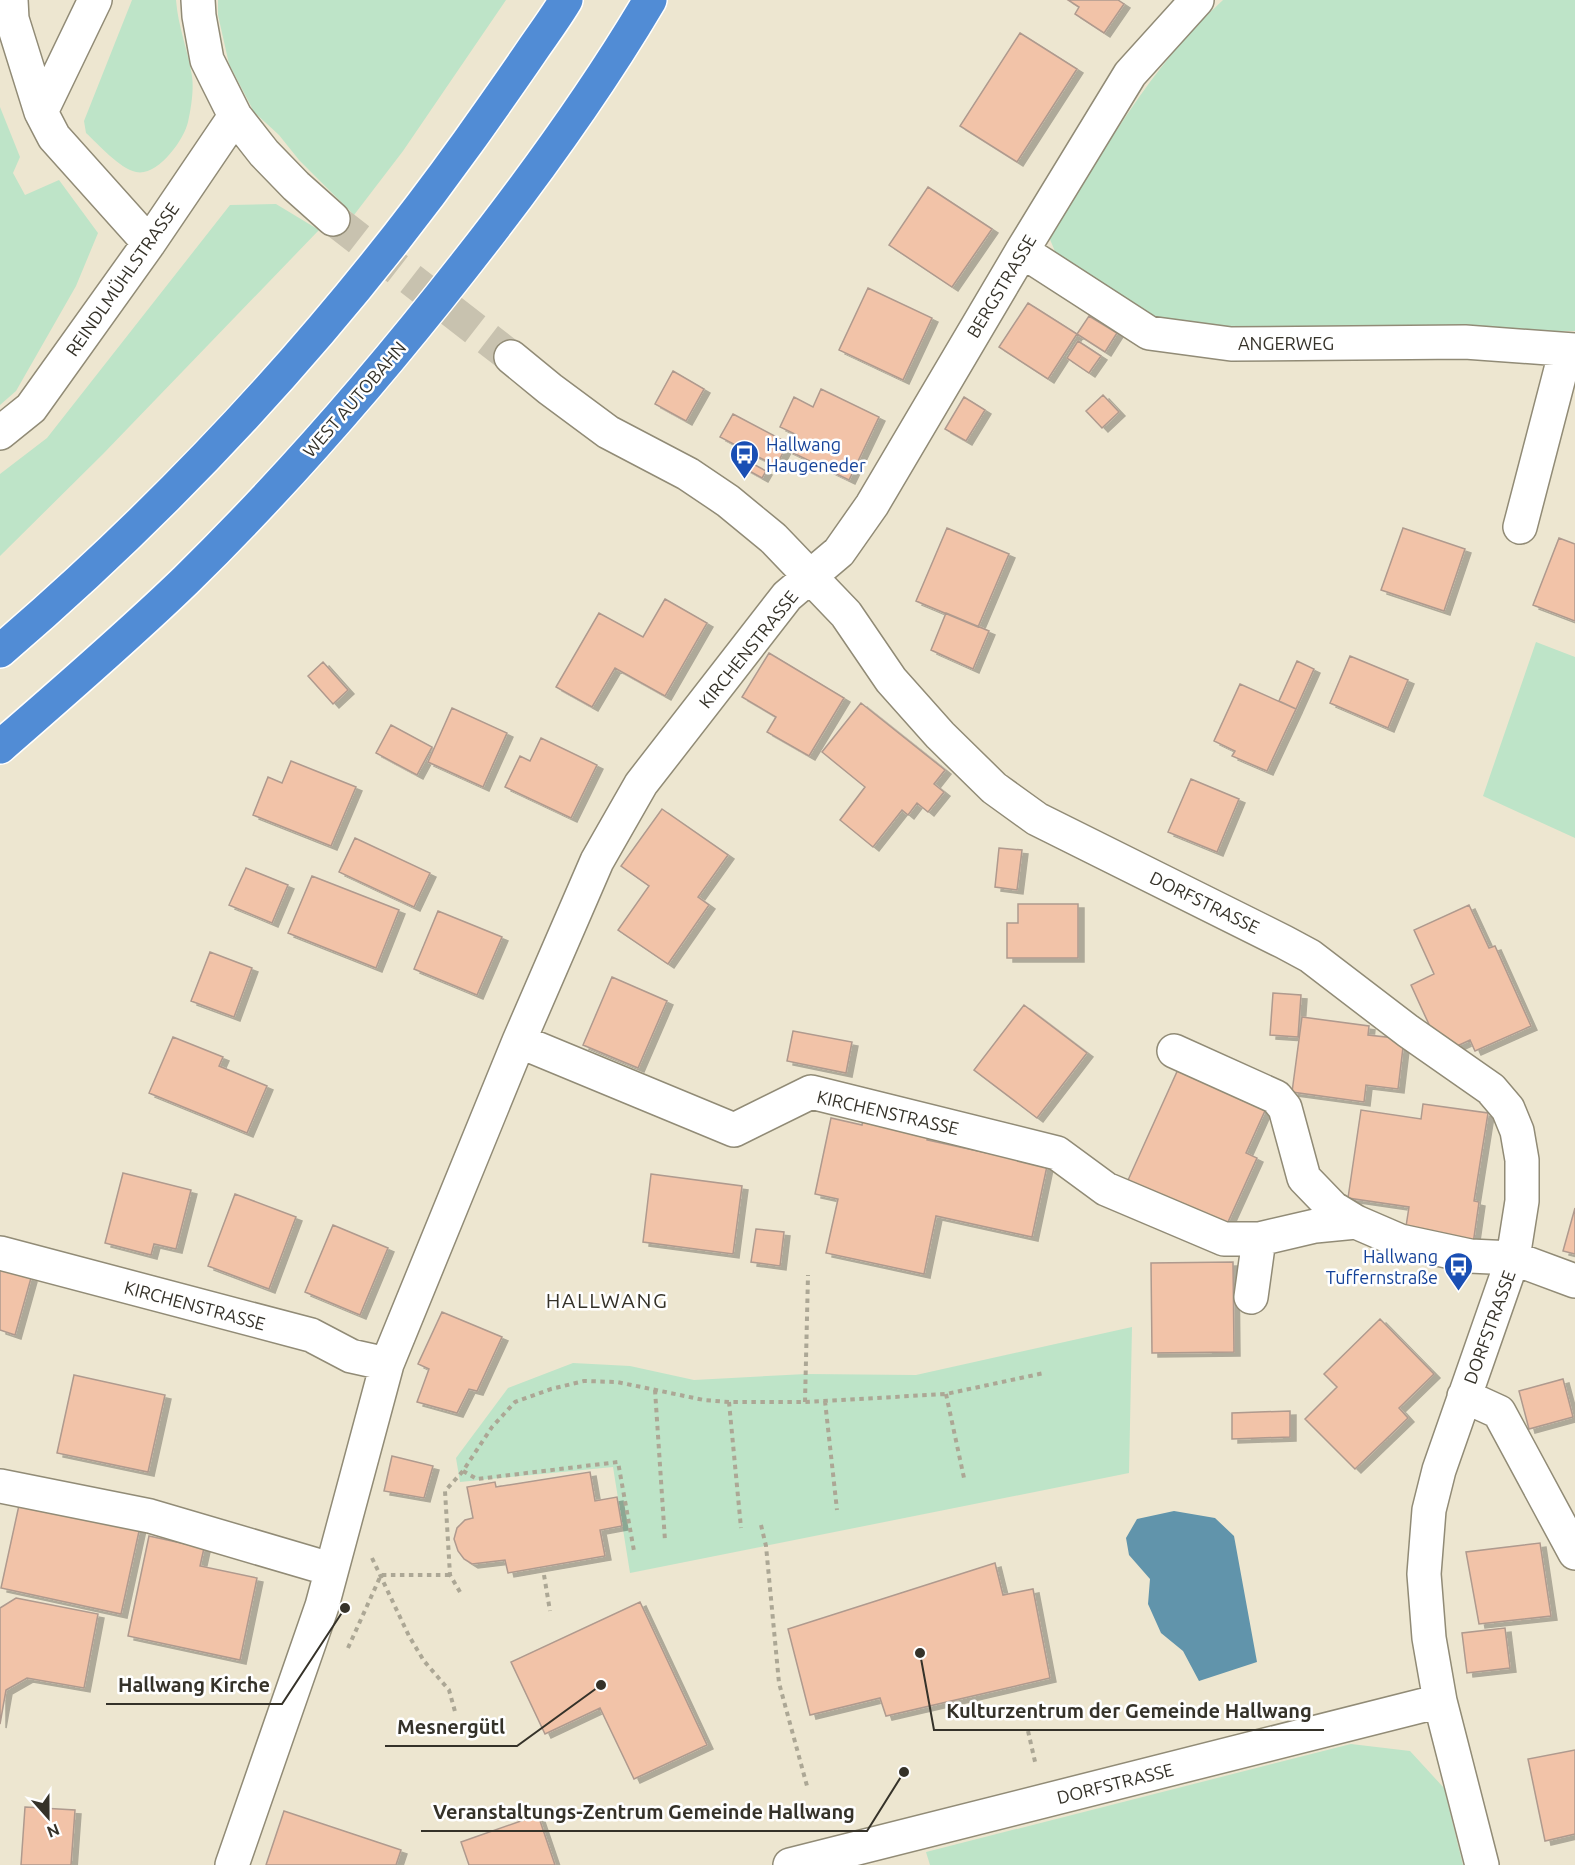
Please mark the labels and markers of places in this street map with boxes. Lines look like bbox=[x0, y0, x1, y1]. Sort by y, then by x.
place label: Hallwang Haugeneder bbox=[766, 434, 866, 475]
bus stop icon: Hallwang Haugeneder bbox=[729, 438, 761, 480]
place label: Hallwang Tuffernstraße bbox=[1326, 1246, 1438, 1287]
bus stop icon: Hallwang Tuffernstraße bbox=[1443, 1250, 1475, 1292]
callout: Hallwang Kirche bbox=[106, 1666, 282, 1704]
callout: Kulturzentrum der Gemeinde Hallwang bbox=[934, 1692, 1324, 1730]
callout: Mesnergütl bbox=[385, 1708, 517, 1746]
callout: Veranstaltungs-Zentrum Gemeinde Hallwang bbox=[421, 1793, 867, 1831]

